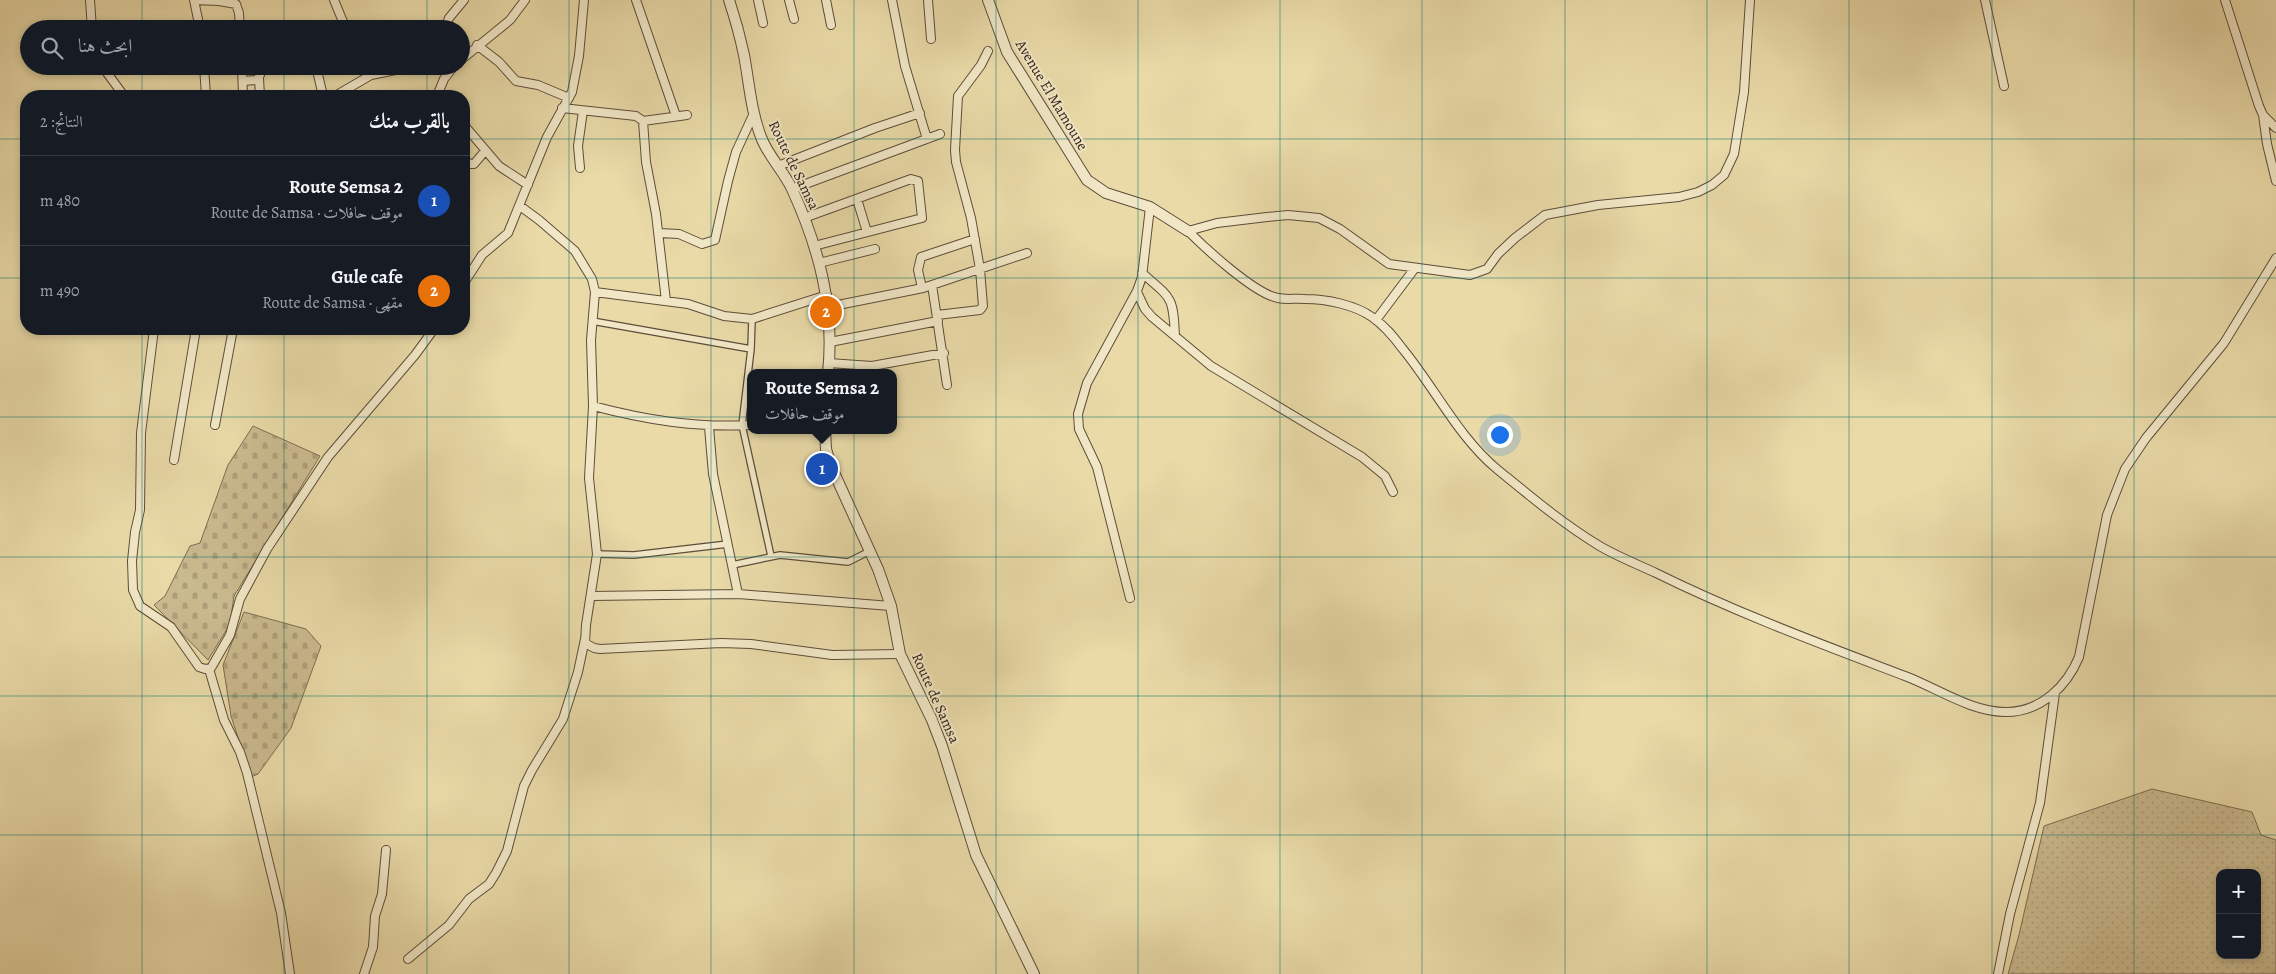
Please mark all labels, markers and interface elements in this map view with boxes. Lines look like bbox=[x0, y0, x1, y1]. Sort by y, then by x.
search box bbox=[20, 20, 470, 75]
text: ابحث هنا bbox=[78, 33, 132, 59]
icon: search bbox=[38, 34, 66, 62]
street label: Avenue El Mamoune bbox=[1011, 35, 1093, 154]
text: بالقرب منك bbox=[369, 107, 450, 135]
text: النتائج: 2 bbox=[40, 111, 83, 133]
street label: Route de Samsa bbox=[764, 117, 824, 213]
text: Route Semsa 2 bbox=[289, 174, 403, 200]
text: 480 m bbox=[40, 190, 80, 212]
text: 1 bbox=[431, 190, 437, 212]
text: موقف حافلات · Route de Samsa bbox=[211, 202, 403, 224]
text: Gule cafe bbox=[331, 264, 403, 290]
text: 490 m bbox=[40, 280, 80, 302]
text: 2 bbox=[430, 280, 438, 302]
text: مقهى · Route de Samsa bbox=[262, 292, 403, 314]
pin: 2 bbox=[810, 293, 842, 331]
popup bbox=[747, 369, 897, 434]
text: Route Semsa 2 bbox=[765, 375, 879, 401]
text: موقف حافلات bbox=[765, 403, 845, 425]
your location bbox=[1487, 422, 1513, 448]
pin: 1 bbox=[806, 450, 838, 488]
street label: Route de Samsa bbox=[907, 650, 965, 746]
map controls bbox=[2216, 869, 2261, 959]
button: + bbox=[2216, 869, 2261, 914]
button: − bbox=[2216, 914, 2261, 959]

